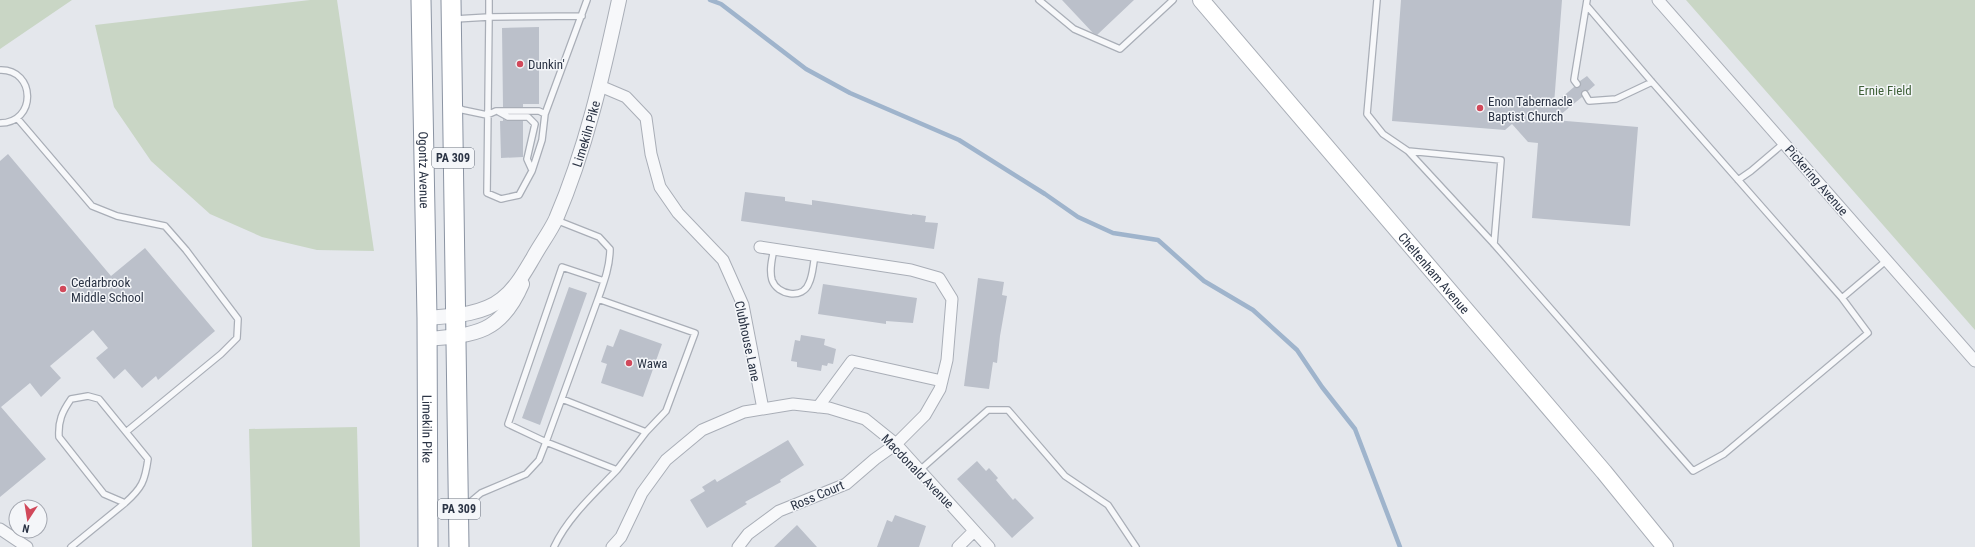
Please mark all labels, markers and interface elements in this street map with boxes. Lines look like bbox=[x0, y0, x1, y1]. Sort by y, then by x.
place label: Dunkin' bbox=[528, 57, 565, 72]
marker: Dunkin' bbox=[515, 59, 525, 69]
park label: Ernie Field bbox=[1858, 83, 1912, 98]
place label: Enon Tabernacle Baptist Church bbox=[1488, 94, 1573, 124]
street label: Limekiln Pike bbox=[569, 99, 603, 169]
marker: Enon Tabernacle Baptist Church bbox=[1475, 103, 1485, 113]
street label: Ogontz Avenue bbox=[415, 131, 432, 209]
street label: Pickering Avenue bbox=[1782, 142, 1851, 218]
road number: PA 309 bbox=[432, 148, 474, 168]
street label: Cheltenham Avenue bbox=[1395, 230, 1472, 317]
place label: Cedarbrook Middle School bbox=[71, 275, 144, 305]
marker: Cedarbrook Middle School bbox=[58, 284, 68, 294]
street label: Clubhouse Lane bbox=[732, 299, 763, 383]
place label: Wawa bbox=[637, 356, 668, 371]
marker: Wawa bbox=[624, 358, 634, 368]
street label: Limekiln Pike bbox=[419, 395, 435, 463]
street label: Macdonald Avenue bbox=[878, 431, 957, 512]
street label: Ross Court bbox=[788, 477, 846, 513]
north arrow bbox=[8, 499, 48, 539]
road number: PA 309 bbox=[438, 499, 480, 519]
text: N bbox=[21, 521, 31, 535]

